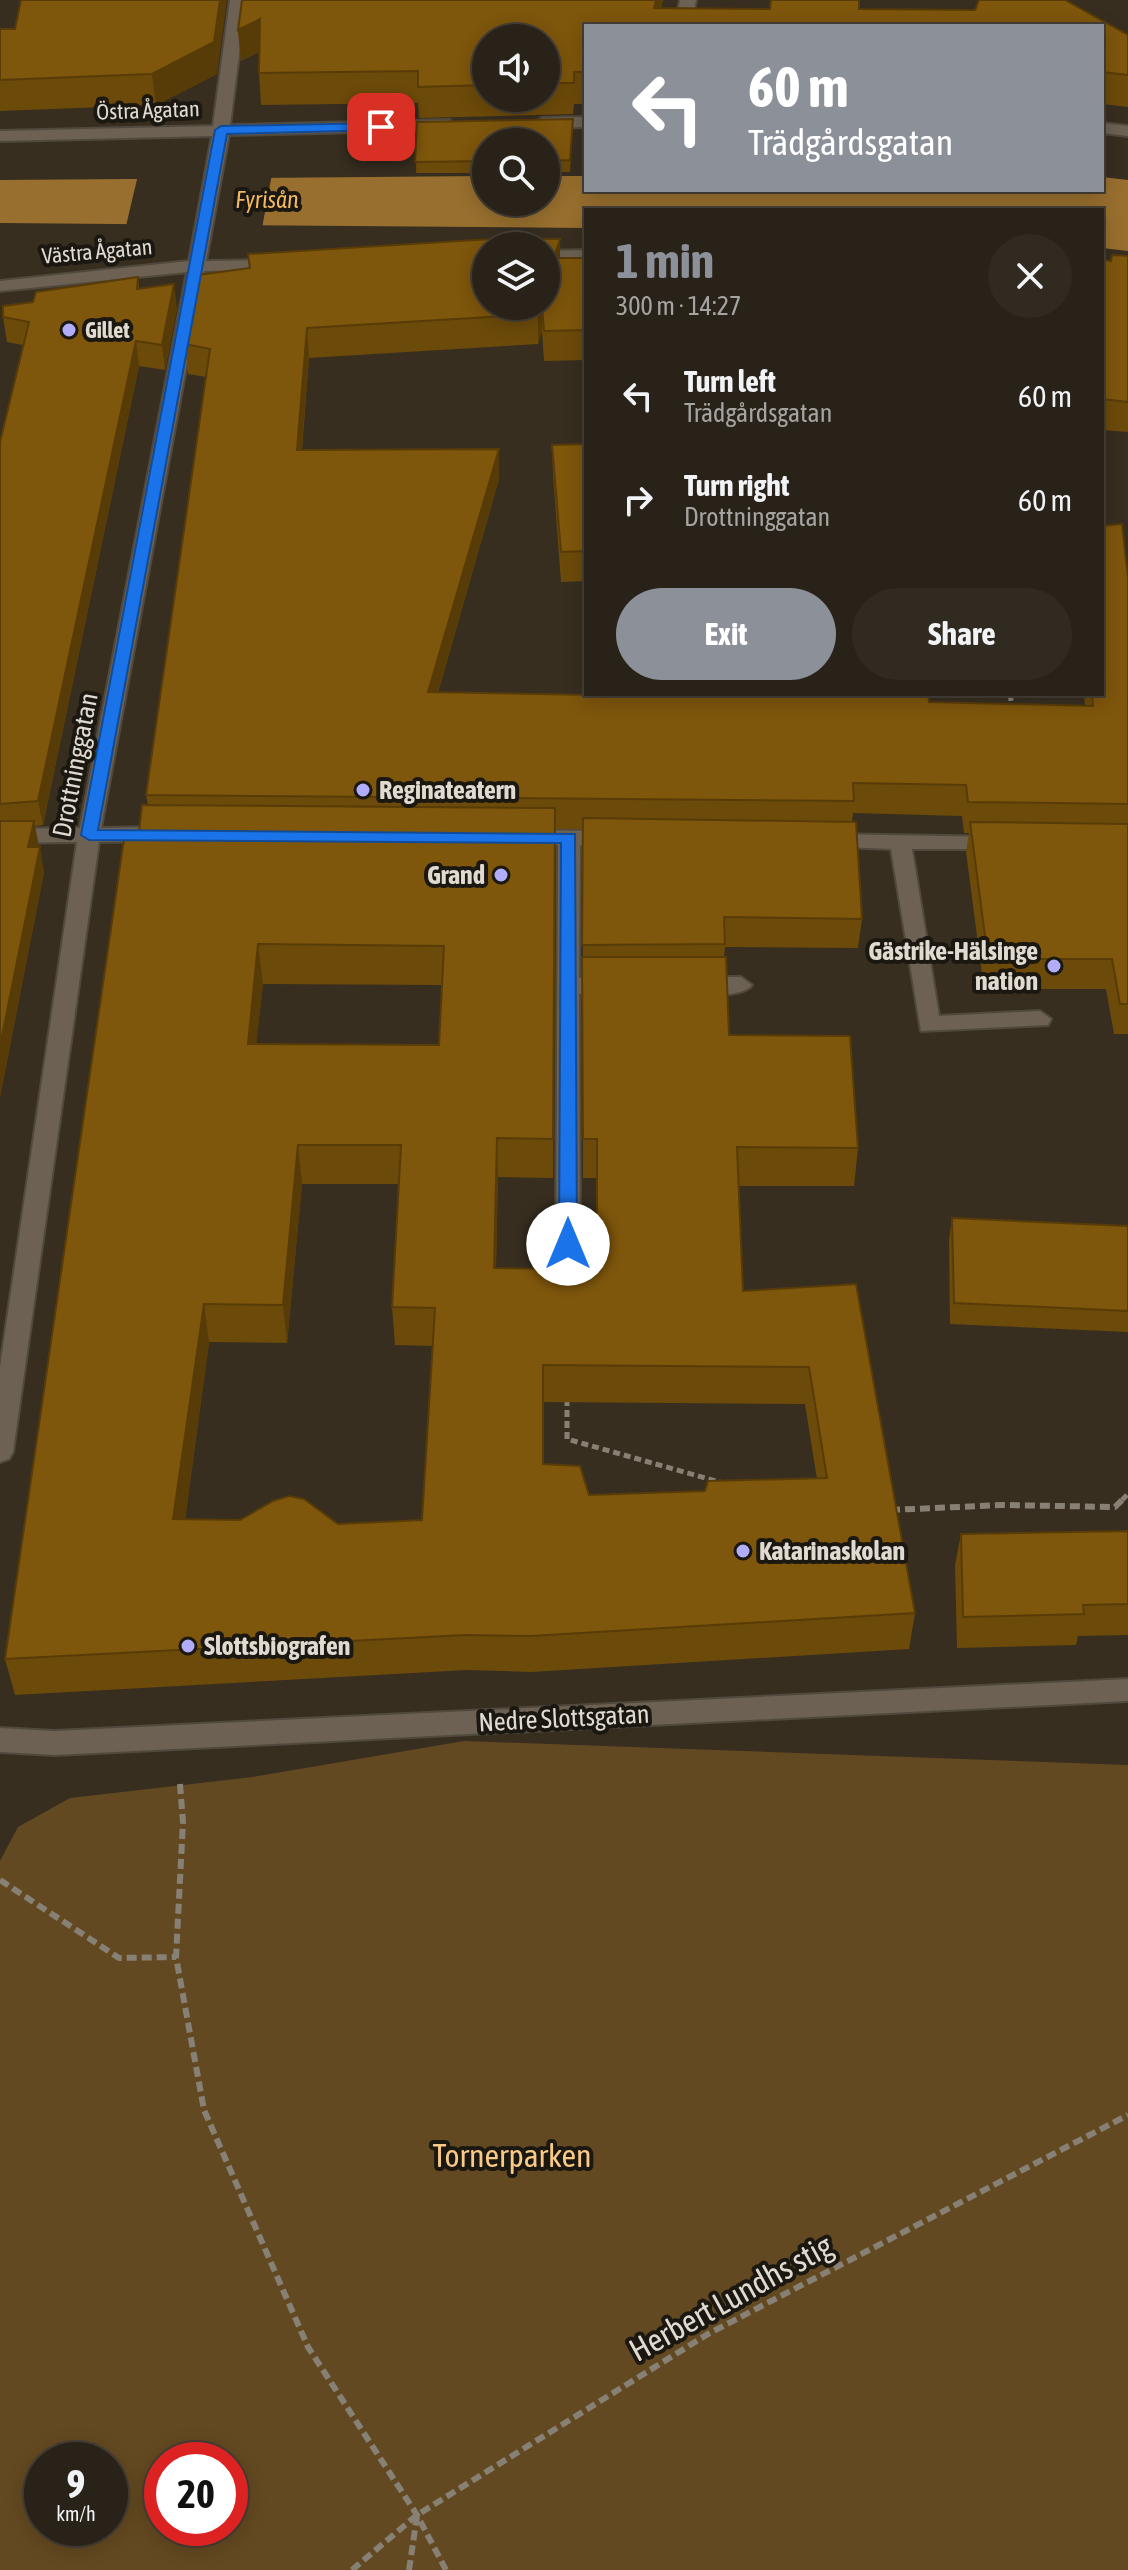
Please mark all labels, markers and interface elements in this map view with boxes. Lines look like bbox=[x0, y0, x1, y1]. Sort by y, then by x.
map controls bbox=[472, 24, 560, 320]
button: sound bbox=[472, 24, 560, 112]
text: 60 m bbox=[748, 55, 849, 119]
icon: left bbox=[616, 56, 720, 160]
pin bbox=[347, 93, 415, 161]
street label: Östra Ågatan bbox=[96, 95, 200, 125]
icon: arrive bbox=[359, 105, 403, 149]
text: Trädgårdsgatan bbox=[748, 121, 953, 163]
button: search bbox=[472, 128, 560, 216]
water label: Fyrisån bbox=[235, 186, 299, 213]
button: layers bbox=[472, 232, 560, 320]
street label: Västra Ågatan bbox=[41, 233, 153, 269]
text: 1 min bbox=[616, 233, 714, 288]
button: close bbox=[988, 234, 1072, 318]
text: 300 m · 14:27 bbox=[616, 291, 741, 321]
place label: Gillet bbox=[85, 317, 130, 343]
marker: Gillet bbox=[60, 321, 78, 339]
text: Turn left bbox=[684, 364, 776, 398]
icon: left bbox=[616, 374, 660, 418]
text: 60 m bbox=[1018, 379, 1072, 413]
text: Trädgårdsgatan bbox=[684, 398, 832, 428]
text: Turn right bbox=[684, 468, 790, 502]
icon: right bbox=[616, 478, 660, 522]
text: 60 m bbox=[1018, 483, 1072, 517]
text: Drottninggatan bbox=[684, 502, 830, 532]
button: Exit bbox=[616, 588, 836, 680]
button: Share bbox=[852, 588, 1072, 680]
street label: Drottninggatan bbox=[46, 690, 104, 840]
place label: Reginateatern bbox=[379, 775, 516, 805]
marker: Reginateatern bbox=[354, 781, 372, 799]
place label: Grand bbox=[427, 860, 485, 890]
marker: Grand bbox=[492, 866, 510, 884]
place label: Gästrike-Hälsinge nation bbox=[868, 936, 1038, 996]
marker: Gästrike-Hälsinge nation bbox=[1045, 957, 1063, 975]
position arrow bbox=[526, 1202, 610, 1286]
place label: Katarinaskolan bbox=[759, 1536, 905, 1566]
marker: Katarinaskolan bbox=[734, 1542, 752, 1560]
place label: Slottsbiografen bbox=[204, 1631, 350, 1661]
marker: Slottsbiografen bbox=[179, 1637, 197, 1655]
street label: Nedre Slottsgatan bbox=[478, 1699, 650, 1737]
park label: Tornerparken bbox=[432, 2137, 592, 2174]
street label: Herbert Lundhs stig bbox=[623, 2226, 839, 2369]
speed limit sign: 20 bbox=[144, 2442, 248, 2546]
text: 9 bbox=[67, 2461, 85, 2506]
text: km/h bbox=[56, 2502, 96, 2525]

